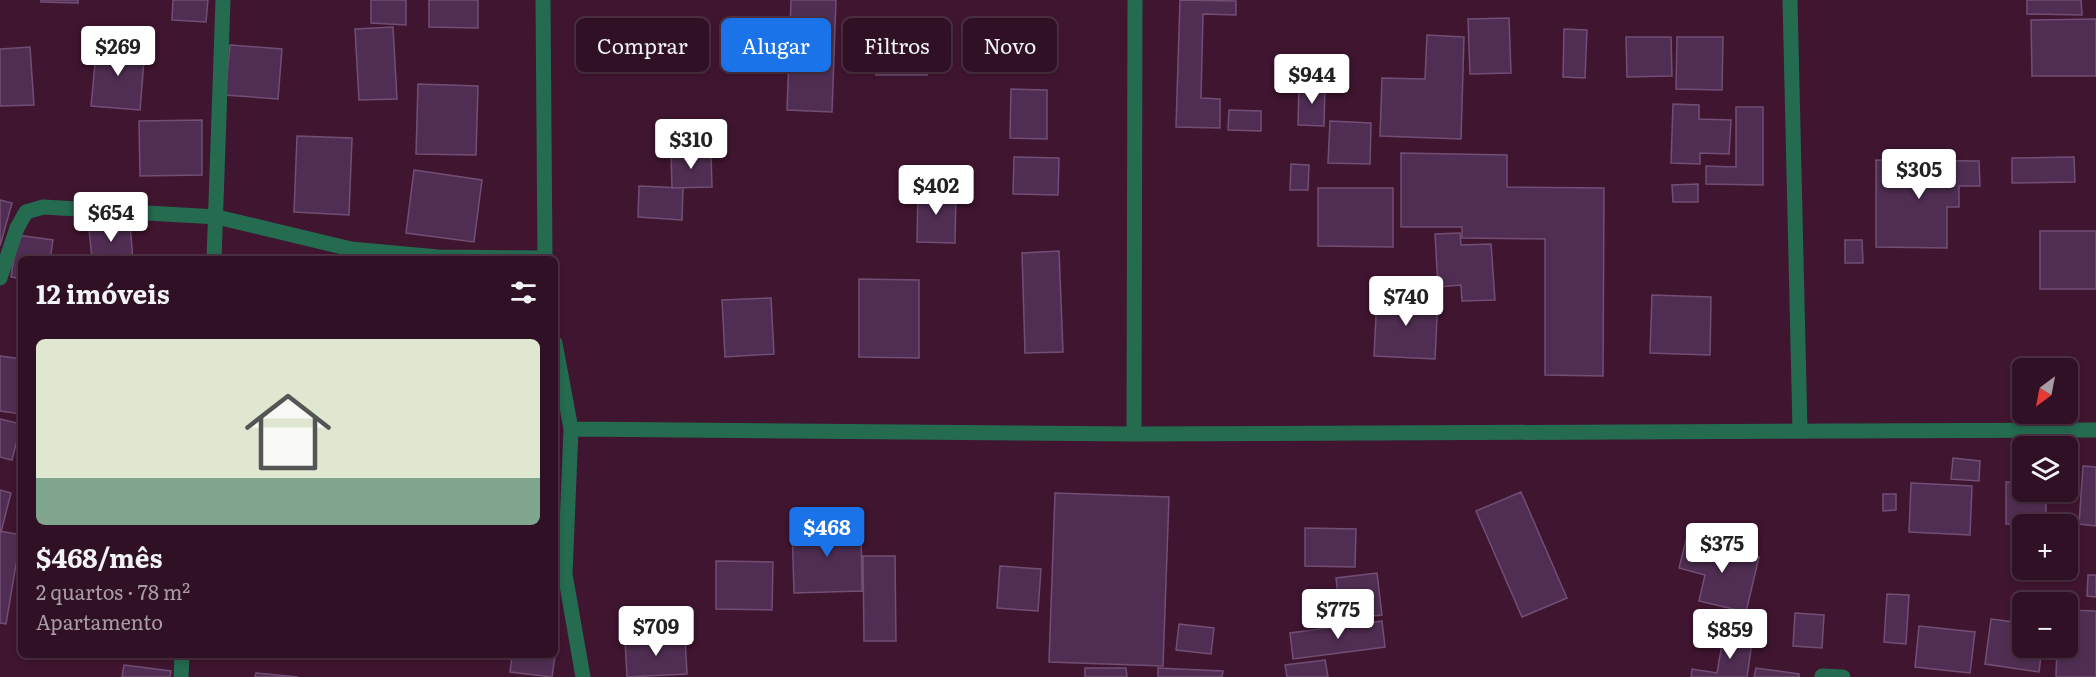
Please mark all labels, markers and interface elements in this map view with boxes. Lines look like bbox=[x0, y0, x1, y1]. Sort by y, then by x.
chip: Comprar bbox=[576, 18, 709, 72]
chip: Alugar bbox=[721, 18, 831, 72]
chip: Filtros bbox=[843, 18, 951, 72]
chip: Novo bbox=[963, 18, 1057, 72]
pin: $269 bbox=[82, 26, 154, 77]
text: $269 bbox=[95, 30, 141, 60]
pin: $944 bbox=[1276, 54, 1348, 105]
text: $944 bbox=[1288, 58, 1336, 88]
pin: $310 bbox=[655, 119, 727, 170]
text: $310 bbox=[669, 123, 713, 153]
pin: $305 bbox=[1883, 149, 1955, 200]
text: $305 bbox=[1896, 153, 1942, 183]
pin: $402 bbox=[900, 165, 972, 216]
text: $402 bbox=[913, 169, 959, 199]
pin: $654 bbox=[75, 192, 147, 243]
text: $654 bbox=[88, 196, 134, 226]
text: 12 imóveis bbox=[36, 273, 170, 312]
icon: filters bbox=[507, 276, 540, 309]
pin: $740 bbox=[1370, 276, 1442, 327]
text: $740 bbox=[1383, 280, 1429, 310]
north arrow bbox=[2012, 358, 2078, 424]
map controls bbox=[2012, 358, 2078, 658]
icon: home bbox=[234, 378, 342, 486]
button: layers bbox=[2012, 436, 2078, 502]
pin: $468 bbox=[791, 507, 863, 558]
text: $468 bbox=[803, 511, 851, 541]
button: + bbox=[2012, 514, 2078, 580]
pin: $375 bbox=[1686, 523, 1758, 574]
text: $375 bbox=[1700, 527, 1744, 557]
text: $468/mês bbox=[36, 537, 162, 576]
text: 2 quartos · 78 m² bbox=[36, 576, 190, 606]
pin: $775 bbox=[1302, 589, 1374, 640]
button: − bbox=[2012, 592, 2078, 658]
text: $775 bbox=[1316, 593, 1360, 623]
text: Apartamento bbox=[36, 606, 163, 636]
pin: $709 bbox=[620, 606, 692, 657]
pin: $859 bbox=[1694, 609, 1766, 660]
text: $709 bbox=[633, 610, 679, 640]
text: $859 bbox=[1707, 613, 1753, 643]

